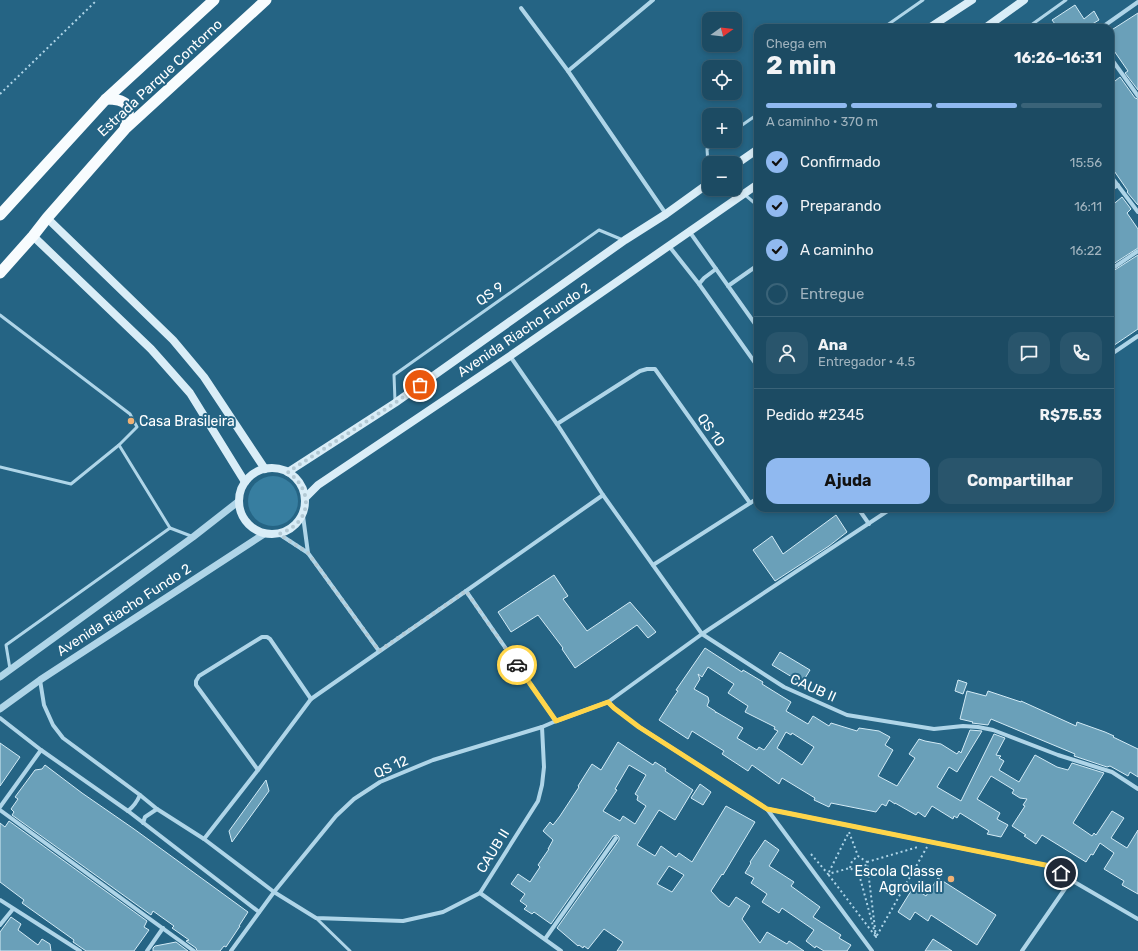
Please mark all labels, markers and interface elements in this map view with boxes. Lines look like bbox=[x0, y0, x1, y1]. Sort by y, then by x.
north arrow bbox=[702, 12, 742, 52]
map controls bbox=[702, 12, 742, 196]
street label: Estrada Parque Contorno bbox=[94, 16, 226, 140]
text: Chega em bbox=[766, 36, 827, 51]
text: 16:26–16:31 bbox=[1014, 49, 1102, 67]
text: 2 min bbox=[766, 50, 836, 81]
button: locate bbox=[702, 60, 742, 100]
button: + bbox=[702, 108, 742, 148]
text: A caminho · 370 m bbox=[766, 114, 878, 129]
icon: check bbox=[766, 151, 788, 173]
text: Confirmado bbox=[800, 153, 881, 171]
text: 15:56 bbox=[1070, 155, 1102, 170]
button: − bbox=[702, 156, 742, 196]
icon: check bbox=[766, 195, 788, 217]
text: Preparando bbox=[800, 197, 881, 215]
text: 16:11 bbox=[1074, 199, 1102, 214]
icon: check bbox=[766, 239, 788, 261]
text: A caminho bbox=[800, 241, 874, 259]
text: 16:22 bbox=[1070, 243, 1102, 258]
street label: QS 9 bbox=[473, 278, 507, 310]
street label: Avenida Riacho Fundo 2 bbox=[454, 279, 594, 381]
text: Entregue bbox=[800, 285, 864, 303]
button: person bbox=[766, 332, 808, 374]
button: chat bbox=[1008, 332, 1050, 374]
button: phone bbox=[1060, 332, 1102, 374]
text: Ana bbox=[818, 336, 847, 354]
text: Entregador · 4.5 bbox=[818, 354, 915, 369]
pin bbox=[403, 368, 437, 402]
icon: bag bbox=[409, 374, 431, 396]
text: Pedido #2345 bbox=[766, 406, 864, 424]
text: R$75.53 bbox=[1040, 406, 1102, 424]
street label: QS 10 bbox=[694, 410, 728, 450]
place label: Casa Brasileira bbox=[139, 413, 235, 430]
marker: Casa Brasileira bbox=[126, 416, 136, 426]
button: Ajuda bbox=[766, 458, 930, 504]
button: Compartilhar bbox=[938, 458, 1102, 504]
street label: Avenida Riacho Fundo 2 bbox=[54, 560, 194, 660]
courier bbox=[497, 645, 537, 685]
icon: car bbox=[506, 654, 528, 676]
street label: CAUB II bbox=[787, 670, 839, 706]
street label: QS 12 bbox=[371, 752, 411, 782]
street label: CAUB II bbox=[473, 826, 513, 876]
pin bbox=[1044, 856, 1078, 890]
icon: home bbox=[1050, 862, 1072, 884]
place label: Escola Classe Agrovila II bbox=[854, 863, 943, 896]
marker: Escola Classe Agrovila II bbox=[946, 874, 956, 884]

